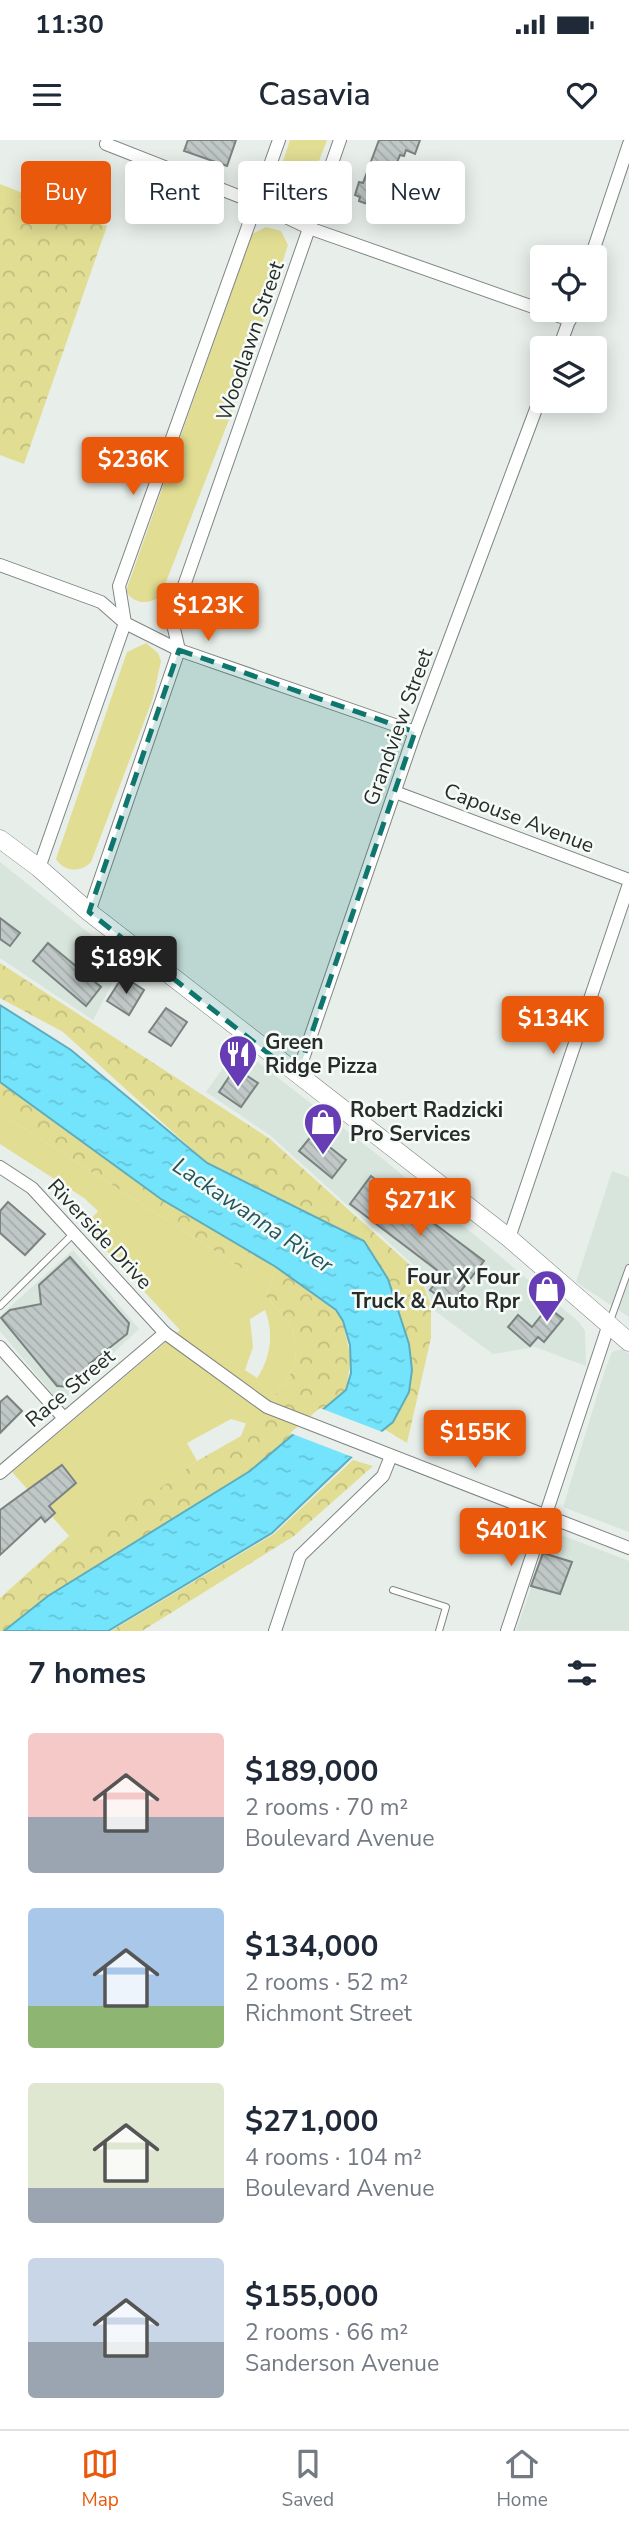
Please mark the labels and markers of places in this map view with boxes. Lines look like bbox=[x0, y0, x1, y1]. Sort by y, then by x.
pin: $236K bbox=[84, 438, 182, 497]
pin: $123K bbox=[159, 584, 257, 643]
pin: $189K bbox=[77, 936, 175, 996]
pin: $134K bbox=[504, 996, 602, 1056]
place label: Green Ridge Pizza bbox=[265, 1028, 377, 1080]
restaurant icon: Green Ridge Pizza bbox=[217, 1033, 259, 1088]
place label: Robert Radzicki Pro Services bbox=[350, 1096, 503, 1148]
shop icon: Robert Radzicki Pro Services bbox=[302, 1101, 344, 1156]
pin: $271K bbox=[371, 1178, 469, 1238]
place label: Four X Four Truck & Auto Rpr bbox=[352, 1263, 521, 1315]
shop icon: Four X Four Truck & Auto Rpr bbox=[526, 1268, 568, 1323]
pin: $155K bbox=[426, 1410, 524, 1470]
pin: $401K bbox=[462, 1508, 560, 1568]

